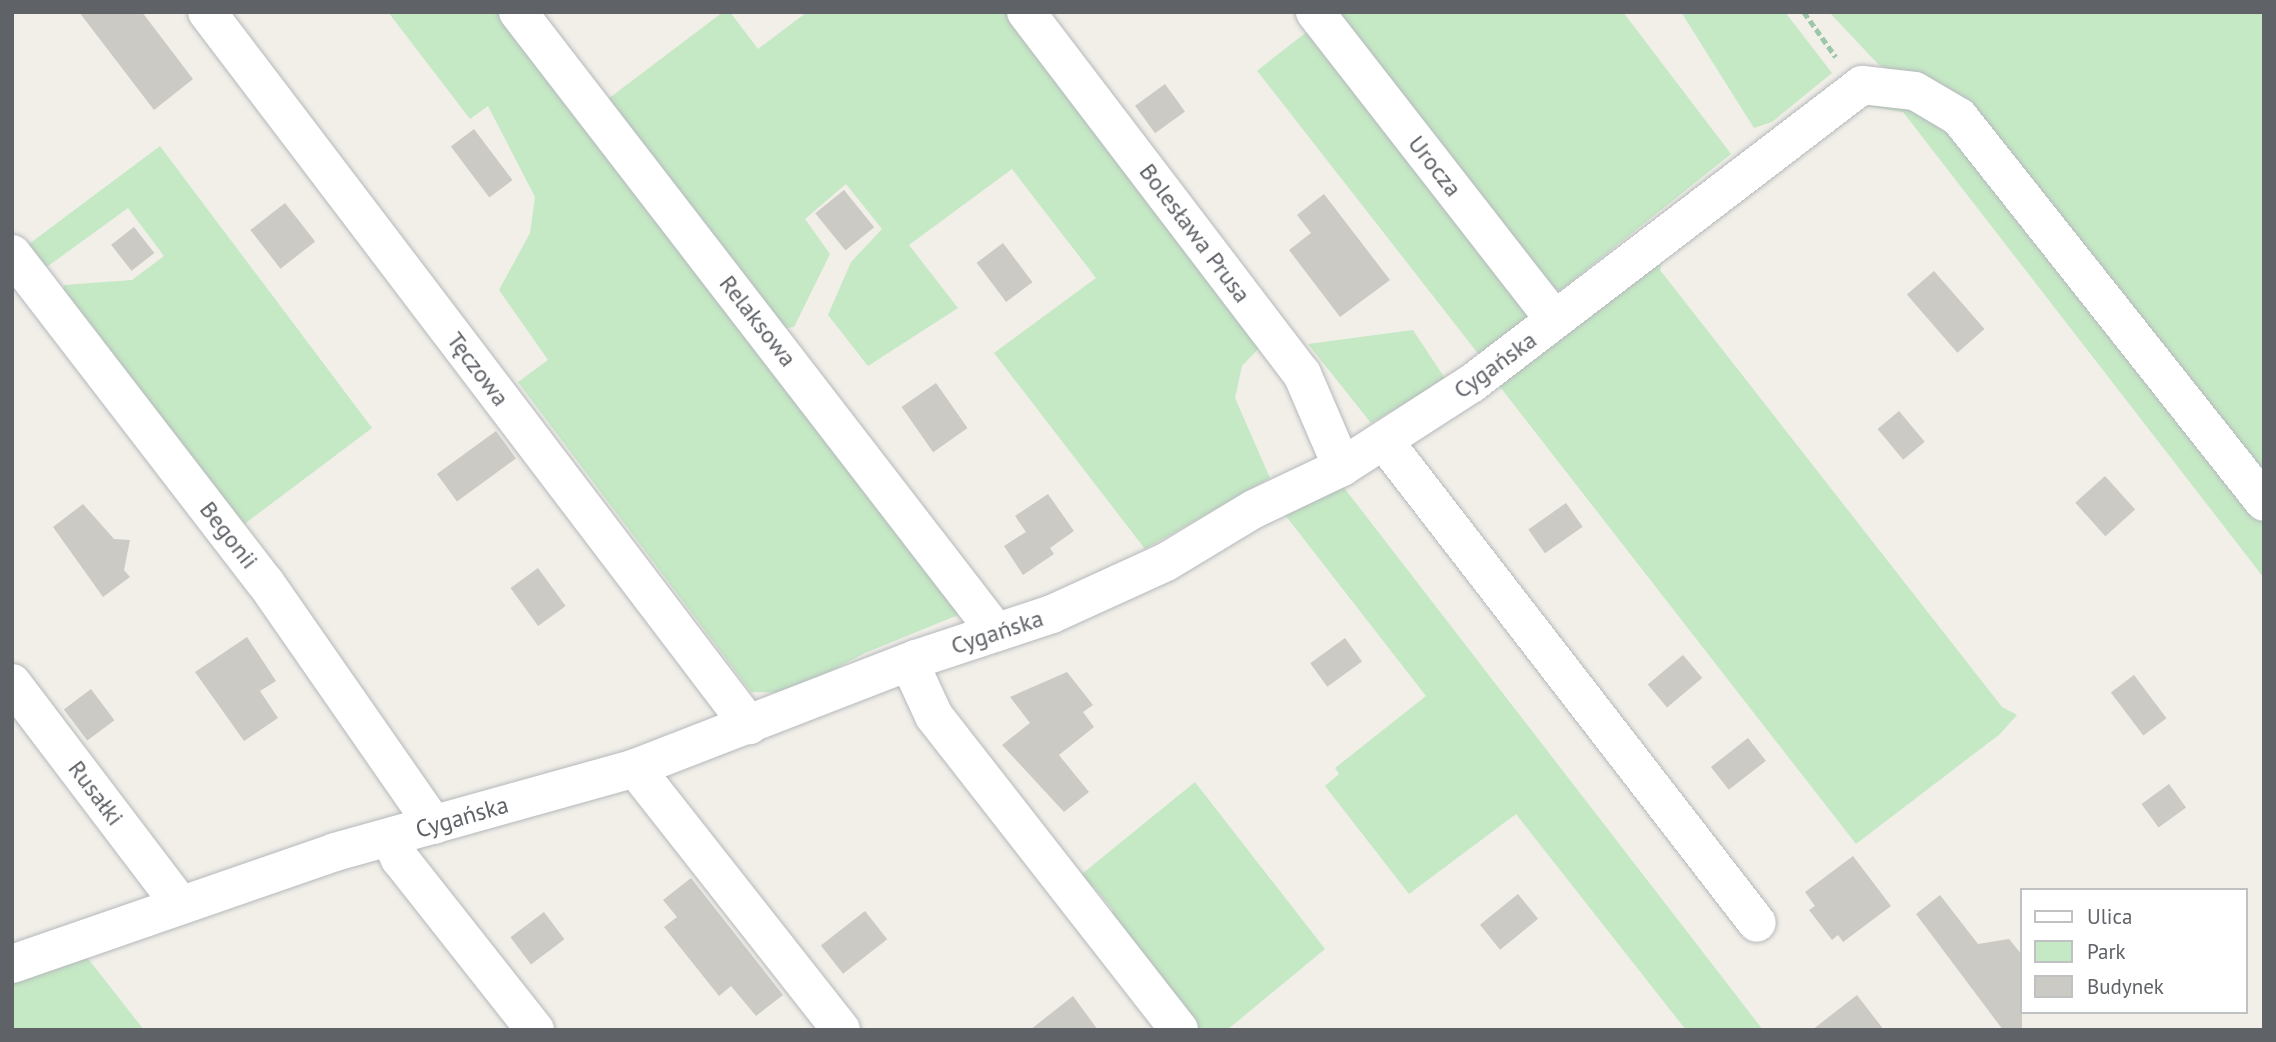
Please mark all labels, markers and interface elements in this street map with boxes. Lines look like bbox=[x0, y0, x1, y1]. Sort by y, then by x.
street label: Urocza bbox=[1402, 130, 1468, 202]
street label: Bolesława Prusa bbox=[1133, 158, 1257, 308]
street label: Relaksowa bbox=[713, 270, 803, 372]
street label: Cygańska bbox=[1448, 325, 1542, 405]
street label: Tęczowa bbox=[441, 326, 515, 412]
street label: Begonii bbox=[194, 496, 264, 574]
street label: Cygańska bbox=[947, 604, 1047, 660]
street label: Rusałki bbox=[62, 755, 130, 831]
street label: Cygańska bbox=[412, 790, 512, 844]
legend bbox=[2021, 888, 2248, 1014]
text: Ulica bbox=[2087, 903, 2132, 930]
text: Park bbox=[2087, 938, 2126, 965]
text: Budynek bbox=[2087, 973, 2164, 1000]

